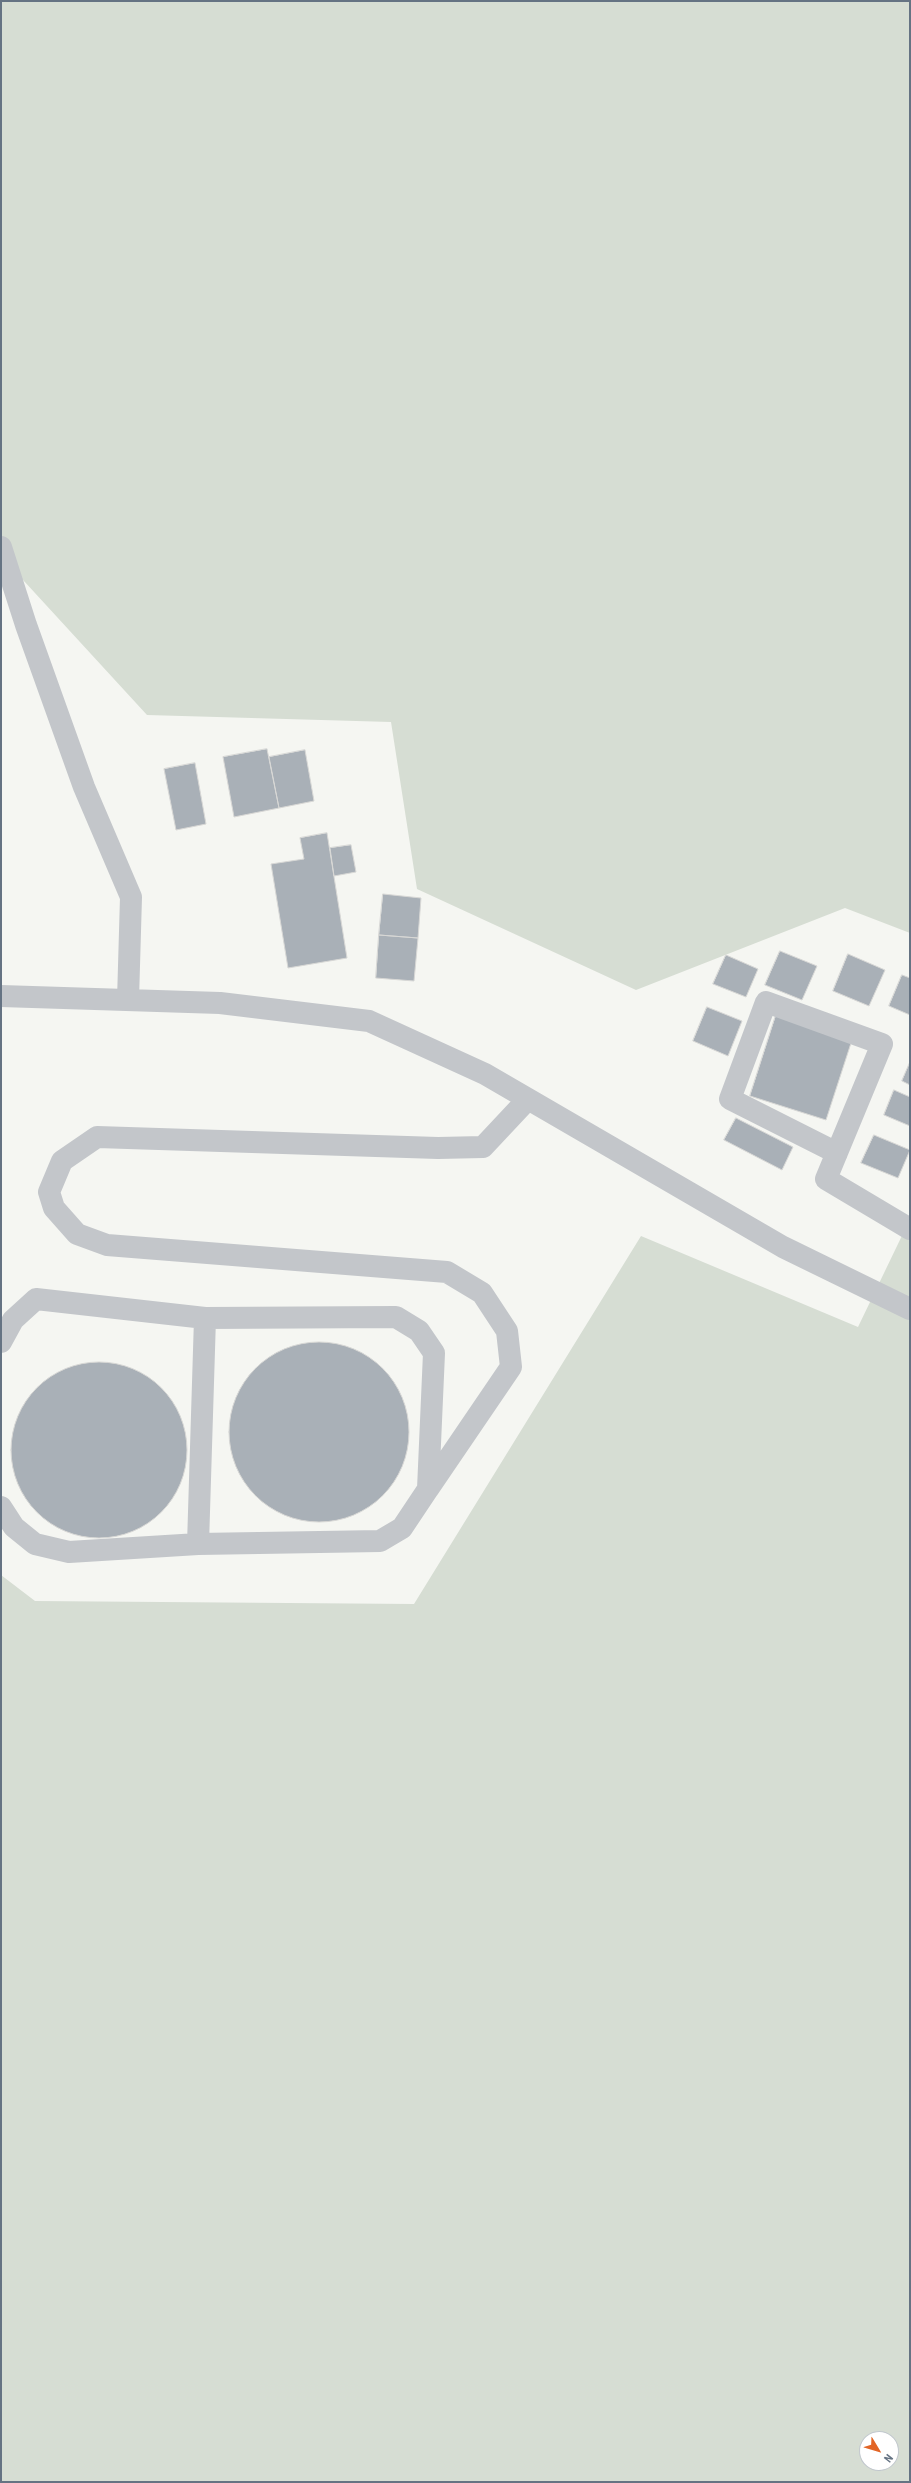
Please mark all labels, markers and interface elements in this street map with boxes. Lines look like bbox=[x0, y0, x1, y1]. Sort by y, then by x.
north arrow bbox=[859, 2431, 899, 2471]
text: N bbox=[881, 2451, 895, 2465]

